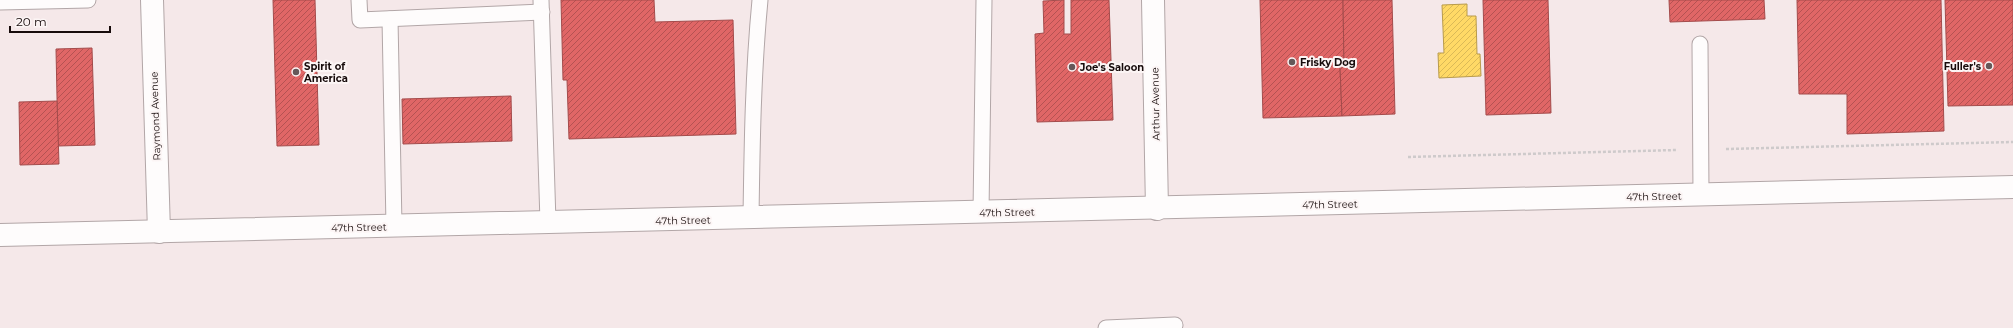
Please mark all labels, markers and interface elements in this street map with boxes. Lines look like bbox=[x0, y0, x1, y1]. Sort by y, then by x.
scale bar bbox=[10, 8, 110, 34]
text: 20 m bbox=[16, 14, 47, 29]
place label: Frisky Dog bbox=[1300, 56, 1356, 69]
marker: Frisky Dog bbox=[1287, 57, 1297, 67]
place label: Spirit of America bbox=[303, 60, 348, 85]
place label: Fuller's bbox=[1944, 60, 1982, 73]
place label: Joe's Saloon bbox=[1079, 61, 1144, 74]
marker: Fuller's bbox=[1984, 61, 1994, 71]
marker: Joe's Saloon bbox=[1067, 62, 1077, 72]
marker: Spirit of America bbox=[291, 67, 301, 77]
street label: Arthur Avenue bbox=[1148, 67, 1163, 141]
street label: Raymond Avenue bbox=[147, 71, 164, 161]
street label: 47th Street bbox=[1626, 190, 1682, 203]
street label: 47th Street bbox=[1302, 198, 1358, 211]
street label: 47th Street bbox=[979, 206, 1035, 219]
street label: 47th Street bbox=[655, 214, 711, 227]
street label: 47th Street bbox=[331, 221, 387, 234]

